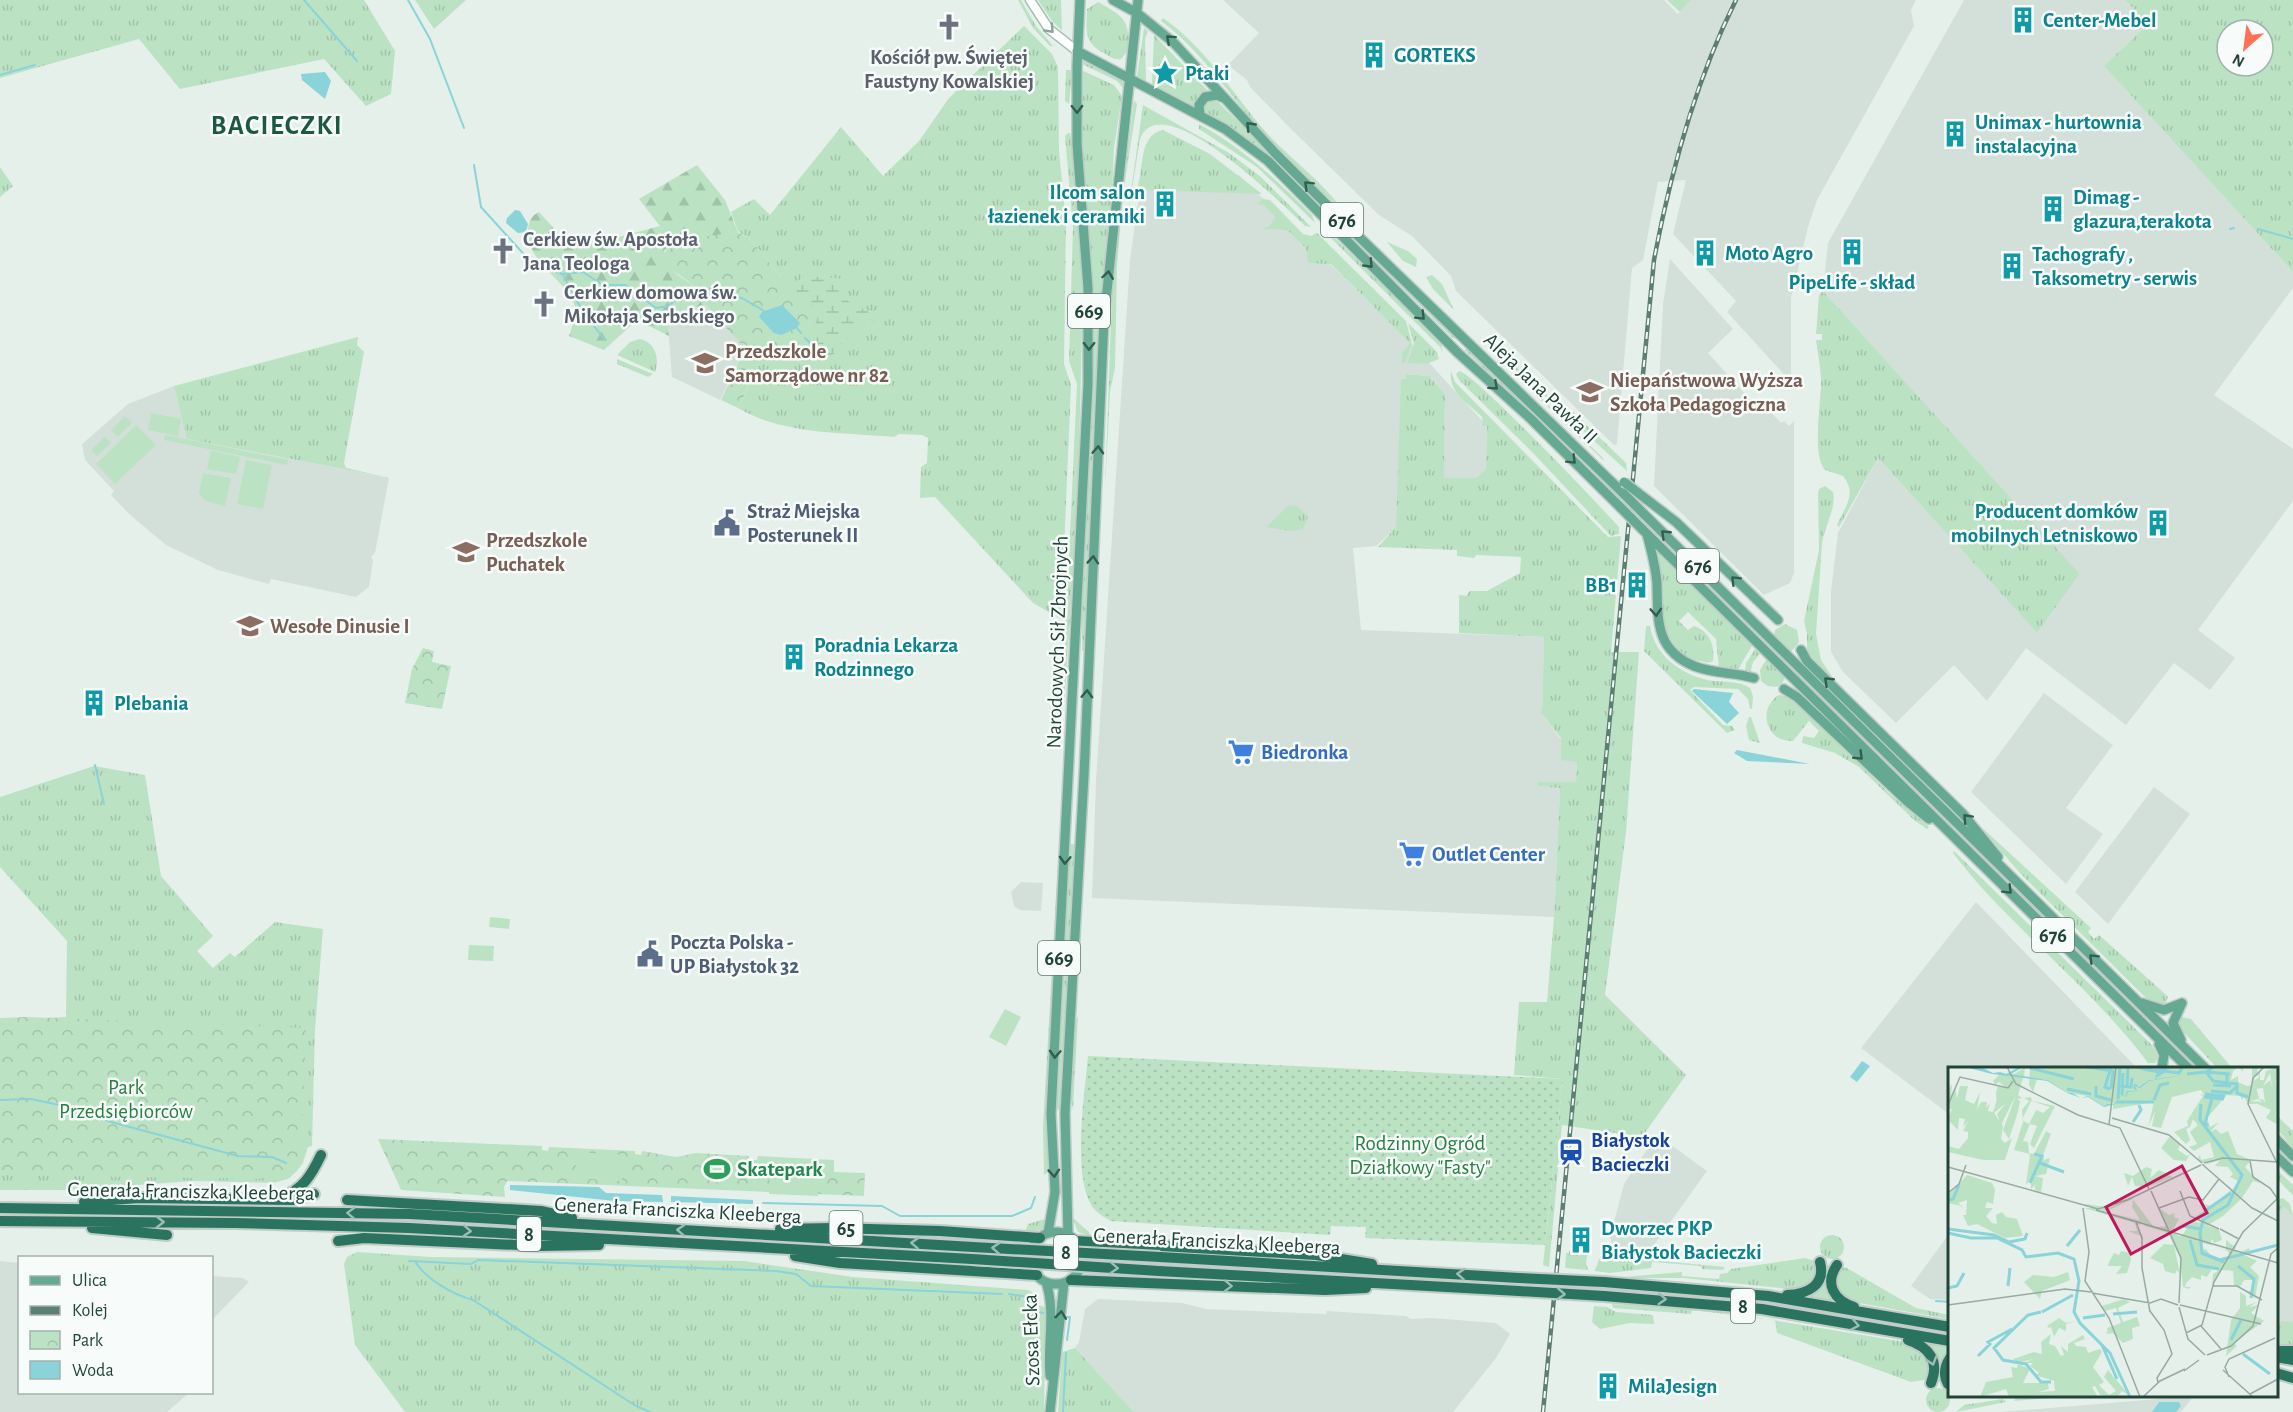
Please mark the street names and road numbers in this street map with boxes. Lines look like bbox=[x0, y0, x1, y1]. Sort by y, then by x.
road number: 676 bbox=[1321, 203, 1363, 237]
road number: 669 bbox=[1068, 294, 1110, 328]
street label: Aleja Jana Pawła II bbox=[1480, 329, 1602, 448]
street label: Narodowych Sił Zbrojnych bbox=[1043, 535, 1072, 749]
road number: 676 bbox=[1677, 549, 1719, 583]
road number: 676 bbox=[2032, 918, 2074, 952]
road number: 669 bbox=[1038, 941, 1080, 975]
street label: Generała Franciszka Kleeberga bbox=[67, 1179, 315, 1204]
street label: Generała Franciszka Kleeberga bbox=[554, 1194, 802, 1227]
road number: 65 bbox=[830, 1211, 862, 1245]
road number: 8 bbox=[517, 1217, 541, 1251]
street label: Generała Franciszka Kleeberga bbox=[1093, 1225, 1341, 1258]
road number: 8 bbox=[1054, 1235, 1078, 1269]
road number: 8 bbox=[1731, 1289, 1755, 1323]
street label: Szosa Ełcka bbox=[1019, 1293, 1044, 1386]

